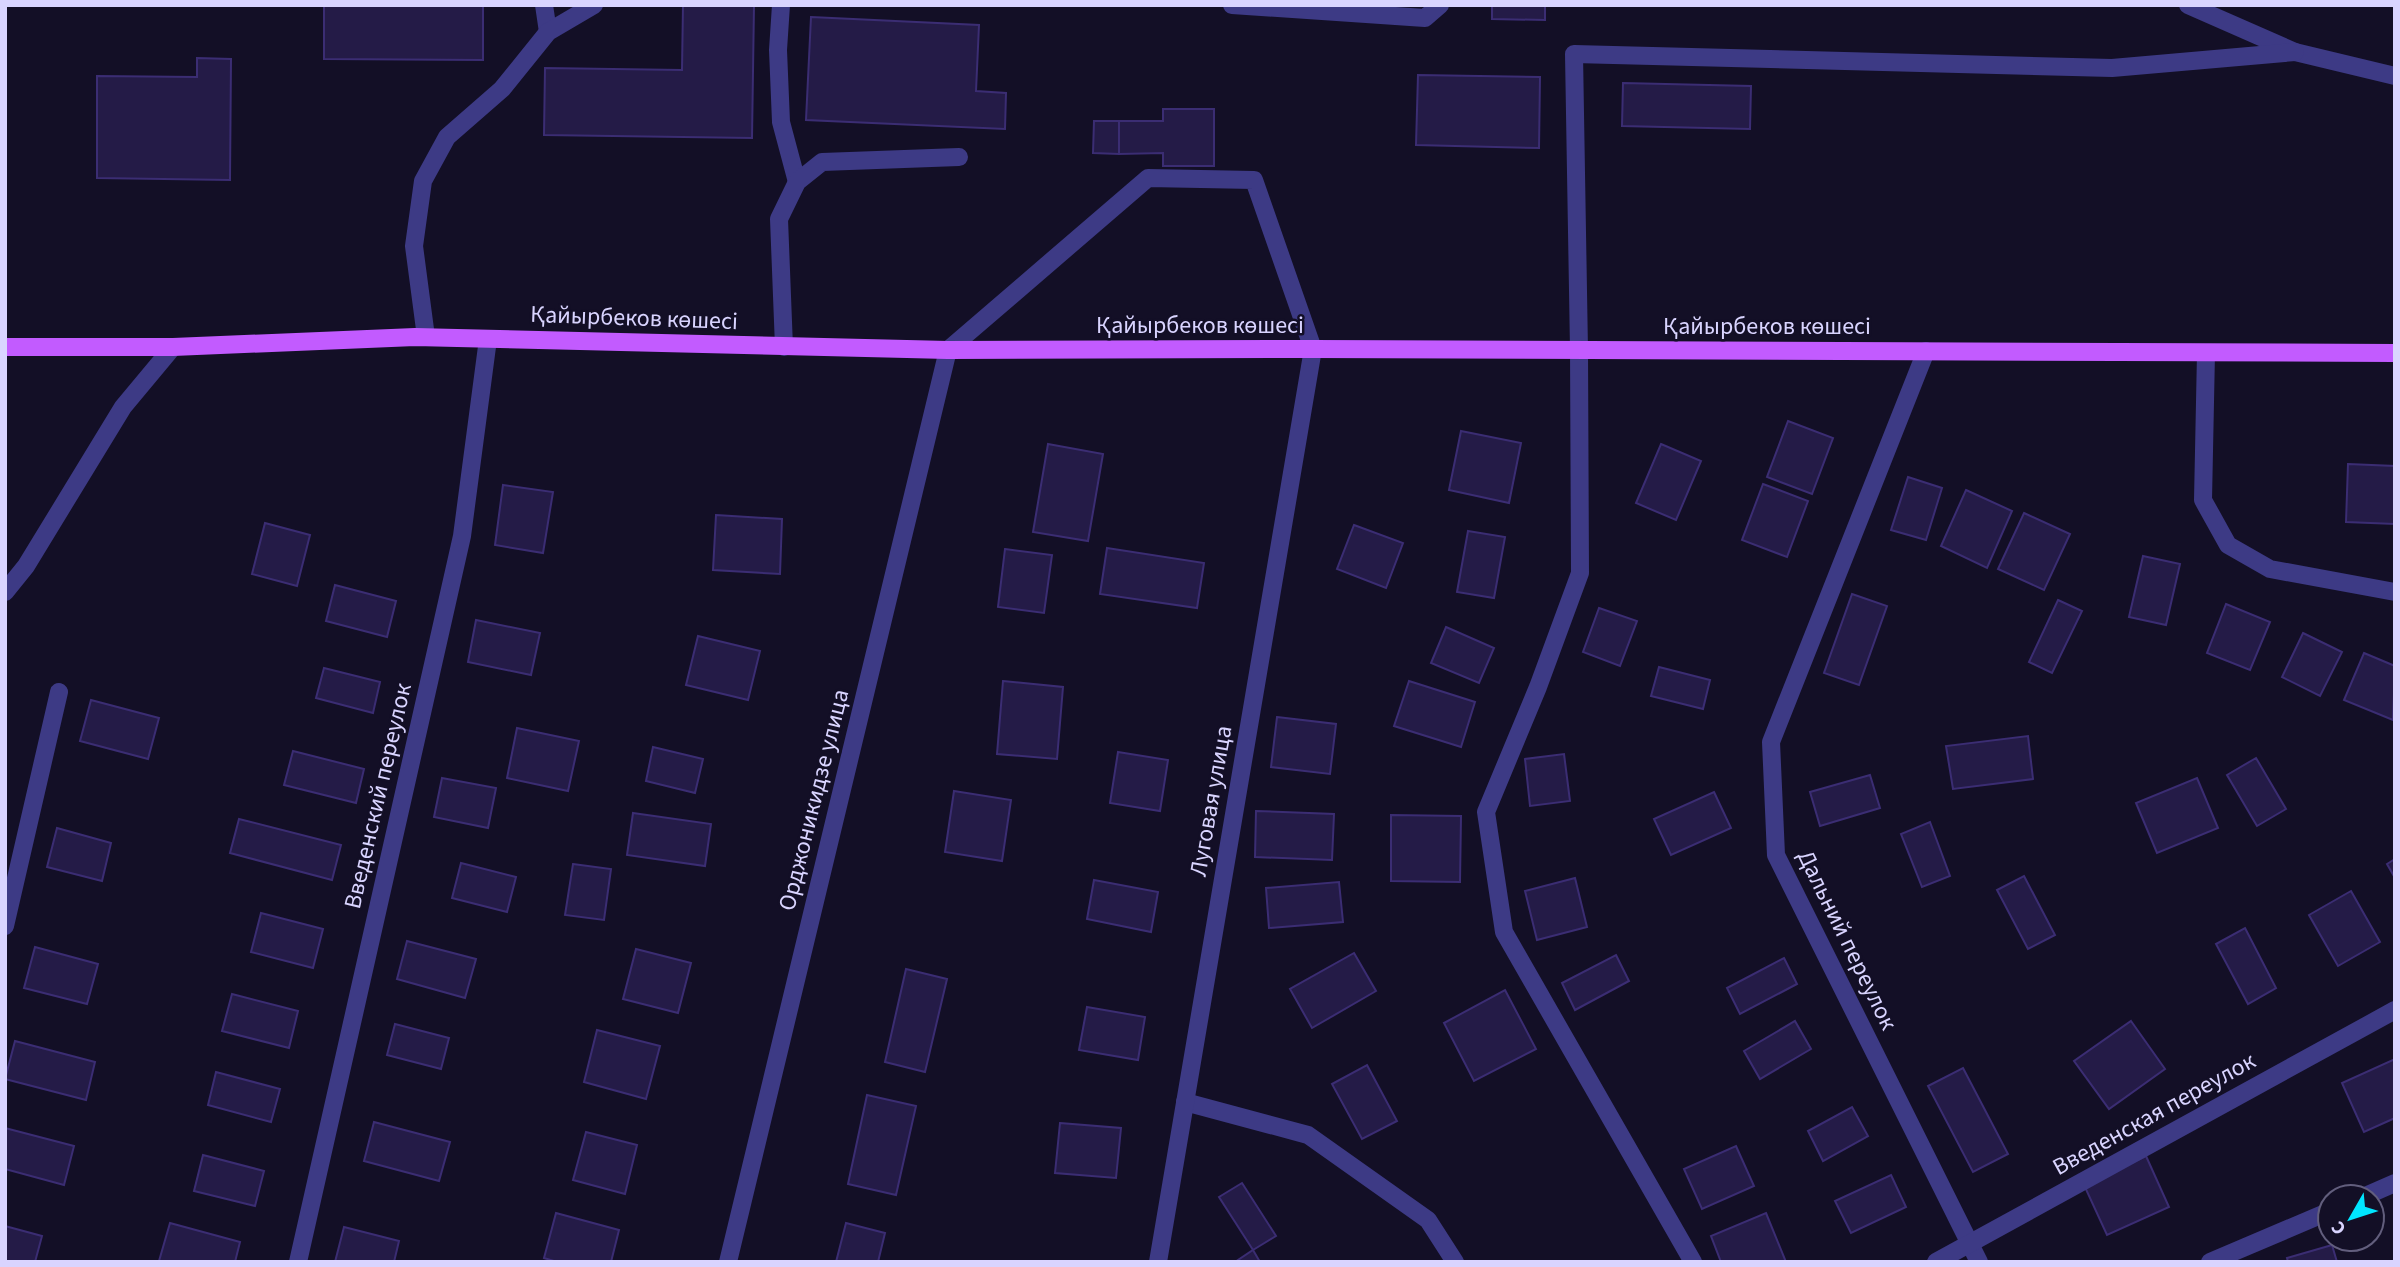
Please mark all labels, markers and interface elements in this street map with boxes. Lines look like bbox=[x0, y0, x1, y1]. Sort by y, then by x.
street label: Қайырбеков көшесі bbox=[530, 297, 738, 339]
street label: Қайырбеков көшесі bbox=[1096, 308, 1304, 343]
street label: Қайырбеков көшесі bbox=[1663, 309, 1871, 344]
street label: Введенский переулок bbox=[335, 680, 421, 912]
street label: Орджоникидзе улица bbox=[770, 686, 858, 914]
street label: Луговая улица bbox=[1181, 723, 1241, 879]
street label: Дальний переулок bbox=[1788, 844, 1906, 1036]
street label: Введенская переулок bbox=[2046, 1044, 2262, 1184]
north arrow bbox=[2316, 1183, 2386, 1253]
text: С bbox=[2325, 1215, 2353, 1241]

